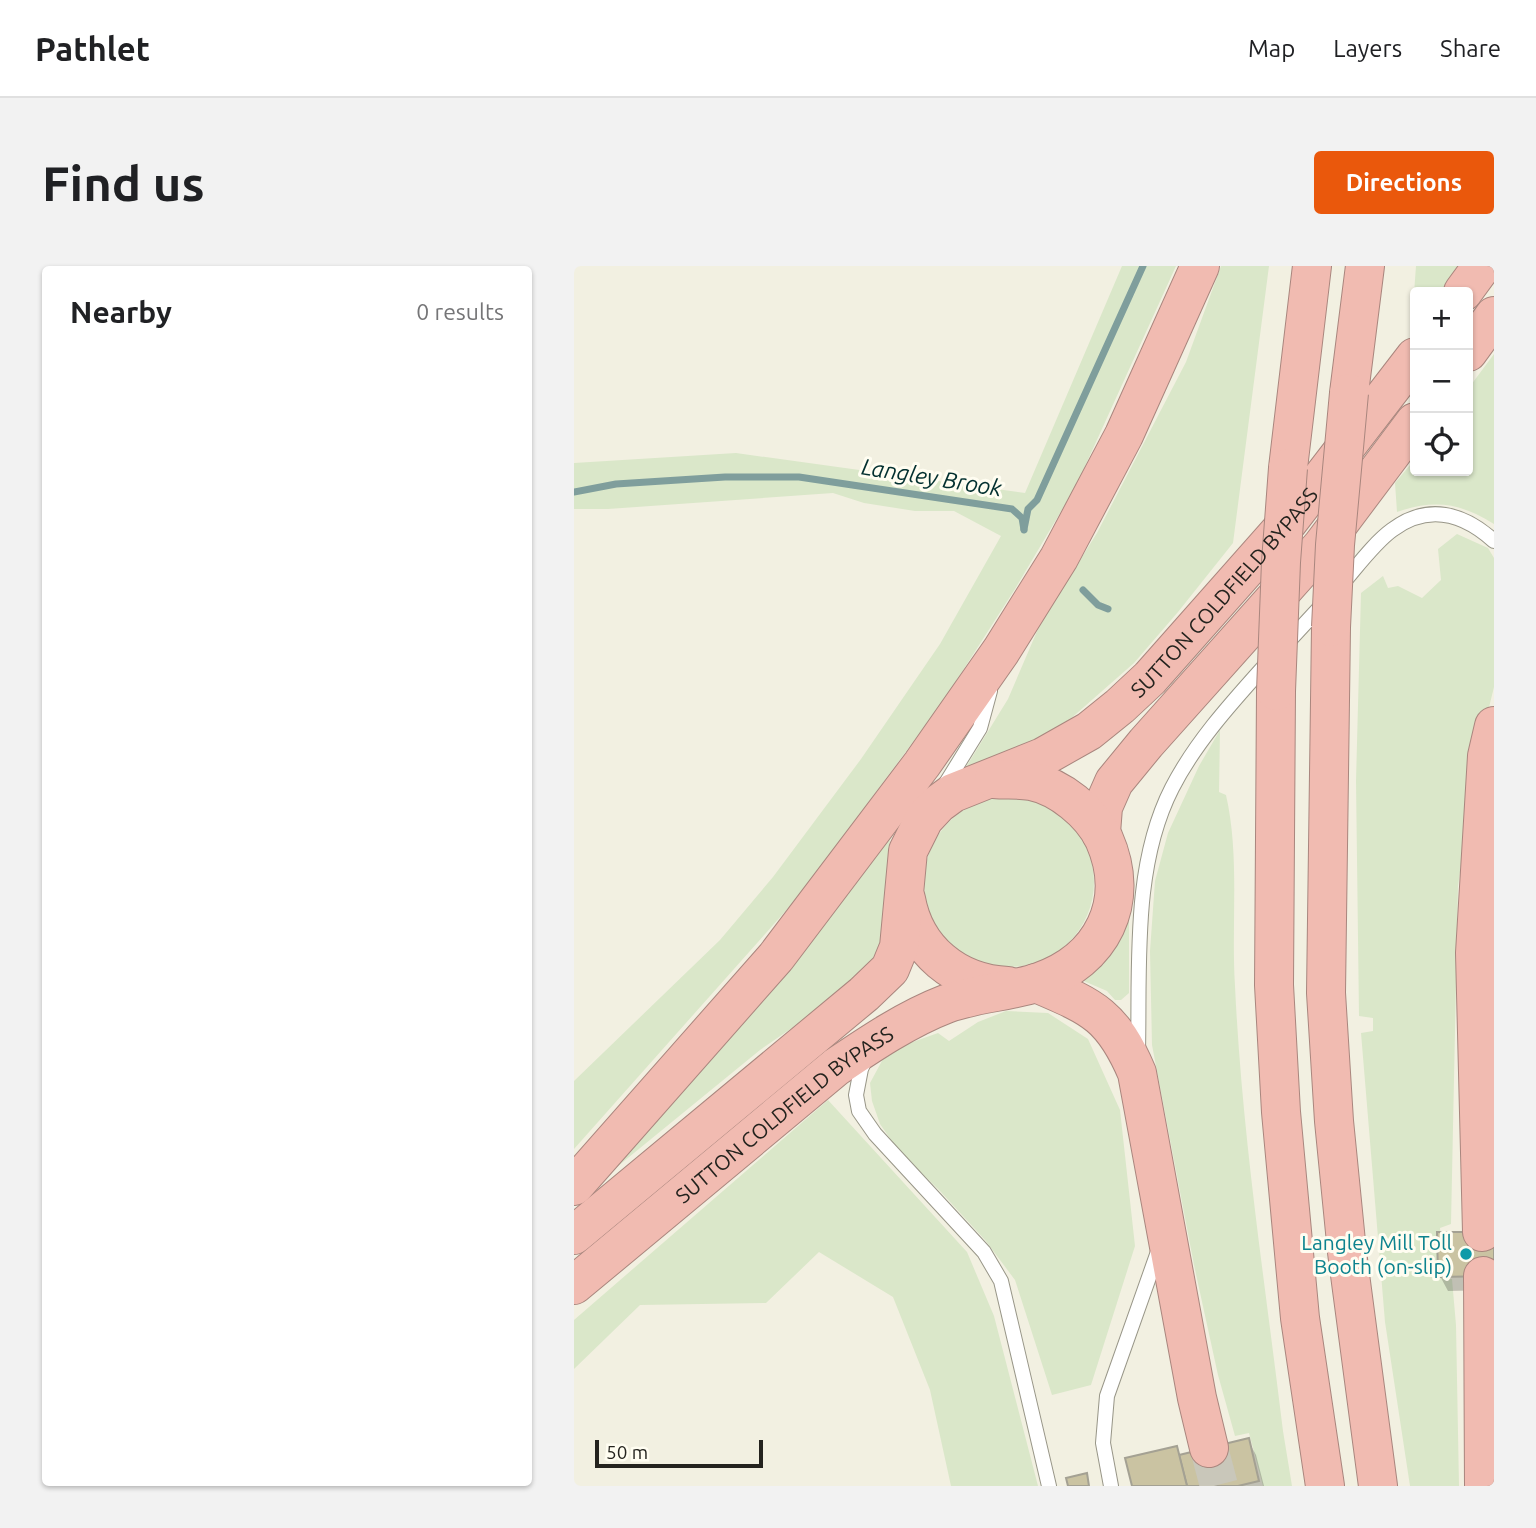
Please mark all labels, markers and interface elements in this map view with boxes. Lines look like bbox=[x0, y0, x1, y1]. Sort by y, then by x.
text: Pathlet bbox=[35, 30, 150, 67]
text: Map bbox=[1248, 35, 1295, 62]
text: Layers bbox=[1333, 35, 1402, 62]
text: Share bbox=[1440, 35, 1501, 62]
button: Directions bbox=[1314, 151, 1494, 214]
text: Find us bbox=[42, 155, 205, 210]
map controls bbox=[1410, 287, 1473, 476]
button: + bbox=[1410, 287, 1473, 350]
text: Nearby bbox=[70, 295, 172, 329]
text: 0 results bbox=[416, 299, 504, 324]
button: − bbox=[1410, 350, 1473, 413]
button: locate bbox=[1410, 413, 1473, 476]
water label: Langley Brook bbox=[860, 454, 1004, 500]
street label: SUTTON COLDFIELD BYPASS bbox=[1125, 483, 1322, 702]
street label: SUTTON COLDFIELD BYPASS bbox=[671, 1021, 897, 1208]
place label: Langley Mill Toll Booth (on-slip) bbox=[1301, 1230, 1452, 1278]
marker: Langley Mill Toll Booth (on-slip) bbox=[1458, 1246, 1474, 1262]
scale bar bbox=[595, 1437, 763, 1469]
text: 50 m bbox=[606, 1441, 648, 1463]

